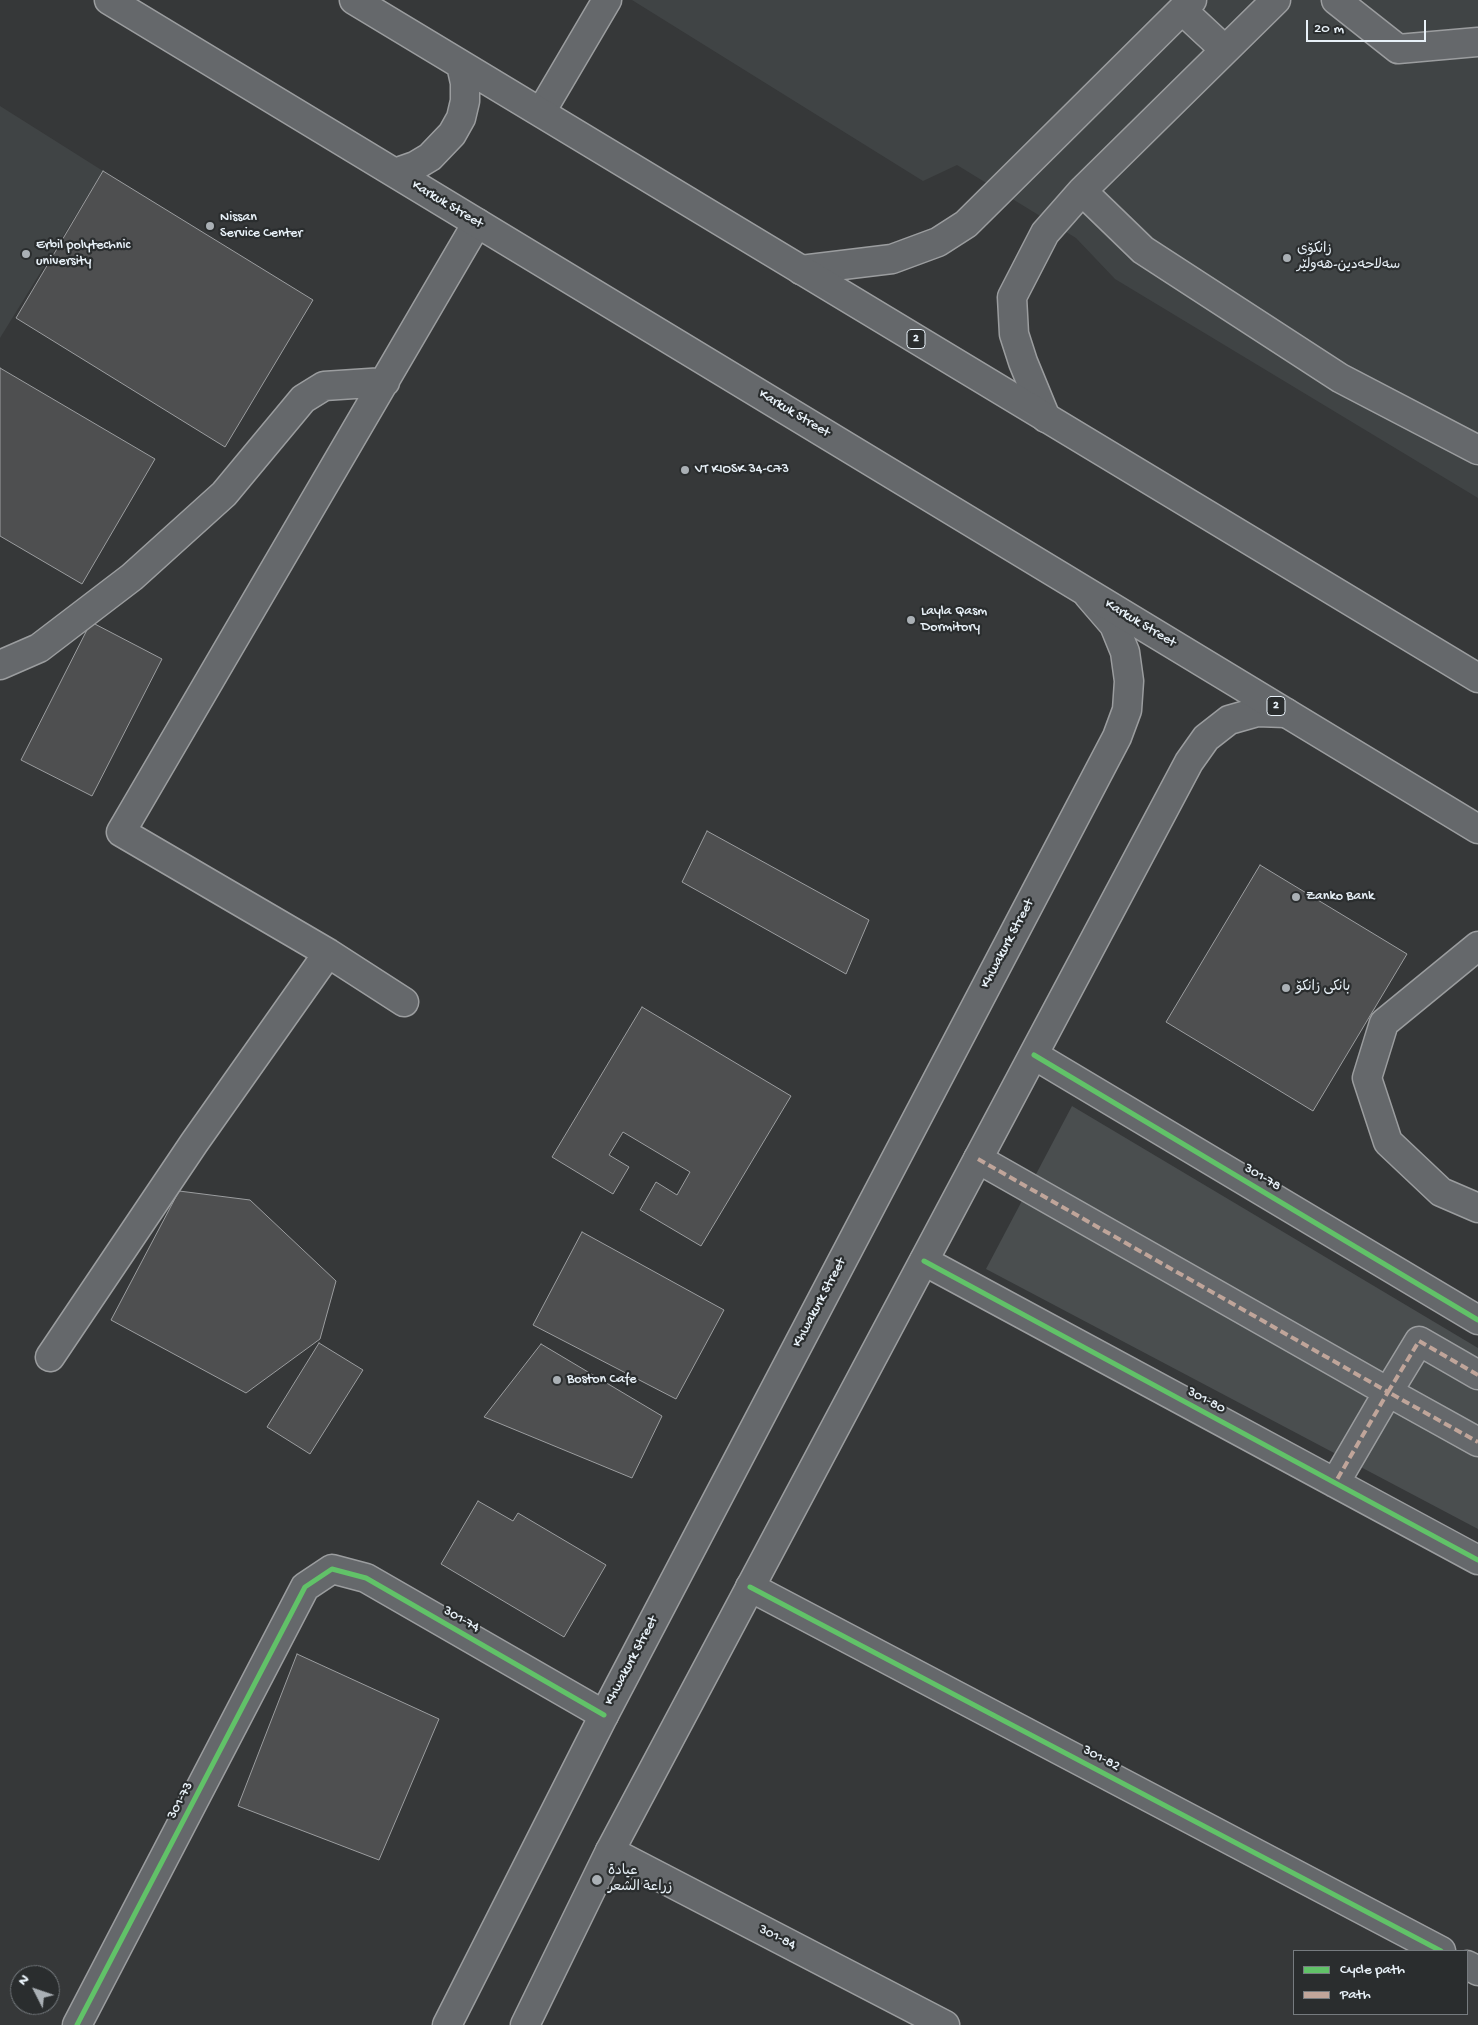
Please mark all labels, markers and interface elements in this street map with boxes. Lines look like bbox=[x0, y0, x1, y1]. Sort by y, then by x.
scale bar bbox=[1308, 10, 1428, 42]
text: 20 m bbox=[1314, 20, 1344, 38]
street label: Karkuk Street bbox=[408, 177, 486, 233]
place label: Nissan Service Center bbox=[220, 210, 303, 242]
marker: Nissan Service Center bbox=[204, 220, 216, 232]
place label: Erbil polytechnic university bbox=[36, 238, 130, 270]
place label: زانکۆی سەلاحەدین-هەولێر bbox=[1297, 242, 1400, 274]
marker: Erbil polytechnic university bbox=[20, 248, 32, 260]
marker: زانکۆی سەلاحەدین-هەولێر bbox=[1281, 252, 1293, 264]
road number: 2 bbox=[907, 329, 925, 348]
street label: Karkuk Street bbox=[755, 386, 833, 442]
place label: VT KIOSK 34-C73 bbox=[695, 462, 789, 478]
marker: VT KIOSK 34-C73 bbox=[679, 464, 691, 476]
street label: Karkuk Street bbox=[1101, 596, 1179, 652]
place label: Layla Qasm Dormitory bbox=[921, 604, 987, 636]
marker: Layla Qasm Dormitory bbox=[905, 614, 917, 626]
road number: 2 bbox=[1267, 696, 1285, 716]
place label: Zanko Bank bbox=[1306, 889, 1374, 905]
marker: Zanko Bank bbox=[1290, 891, 1302, 903]
street label: Khwakurk Street bbox=[977, 897, 1039, 991]
place label: بانکی زانکۆ bbox=[1296, 980, 1350, 996]
marker: بانکی زانکۆ bbox=[1280, 982, 1292, 994]
street label: 301-78 bbox=[1240, 1160, 1284, 1196]
street label: Khwakurk Street bbox=[789, 1256, 851, 1350]
place label: Boston Cafe bbox=[567, 1372, 636, 1388]
marker: Boston Cafe bbox=[551, 1374, 563, 1386]
street label: 301-80 bbox=[1184, 1384, 1228, 1418]
street label: 301-74 bbox=[440, 1603, 482, 1637]
street label: Khwakurk Street bbox=[601, 1614, 663, 1708]
street label: 301-82 bbox=[1079, 1742, 1123, 1776]
street label: 301-73 bbox=[164, 1779, 198, 1823]
place label: عيادة زراعة الشعر bbox=[608, 1864, 672, 1896]
marker: عيادة زراعة الشعر bbox=[590, 1873, 604, 1887]
street label: 301-84 bbox=[756, 1922, 798, 1954]
legend bbox=[1293, 1950, 1468, 2015]
text: Cycle path bbox=[1340, 1961, 1405, 1979]
north arrow bbox=[10, 1965, 60, 2015]
text: N bbox=[15, 1971, 33, 1990]
text: Path bbox=[1340, 1986, 1371, 2004]

